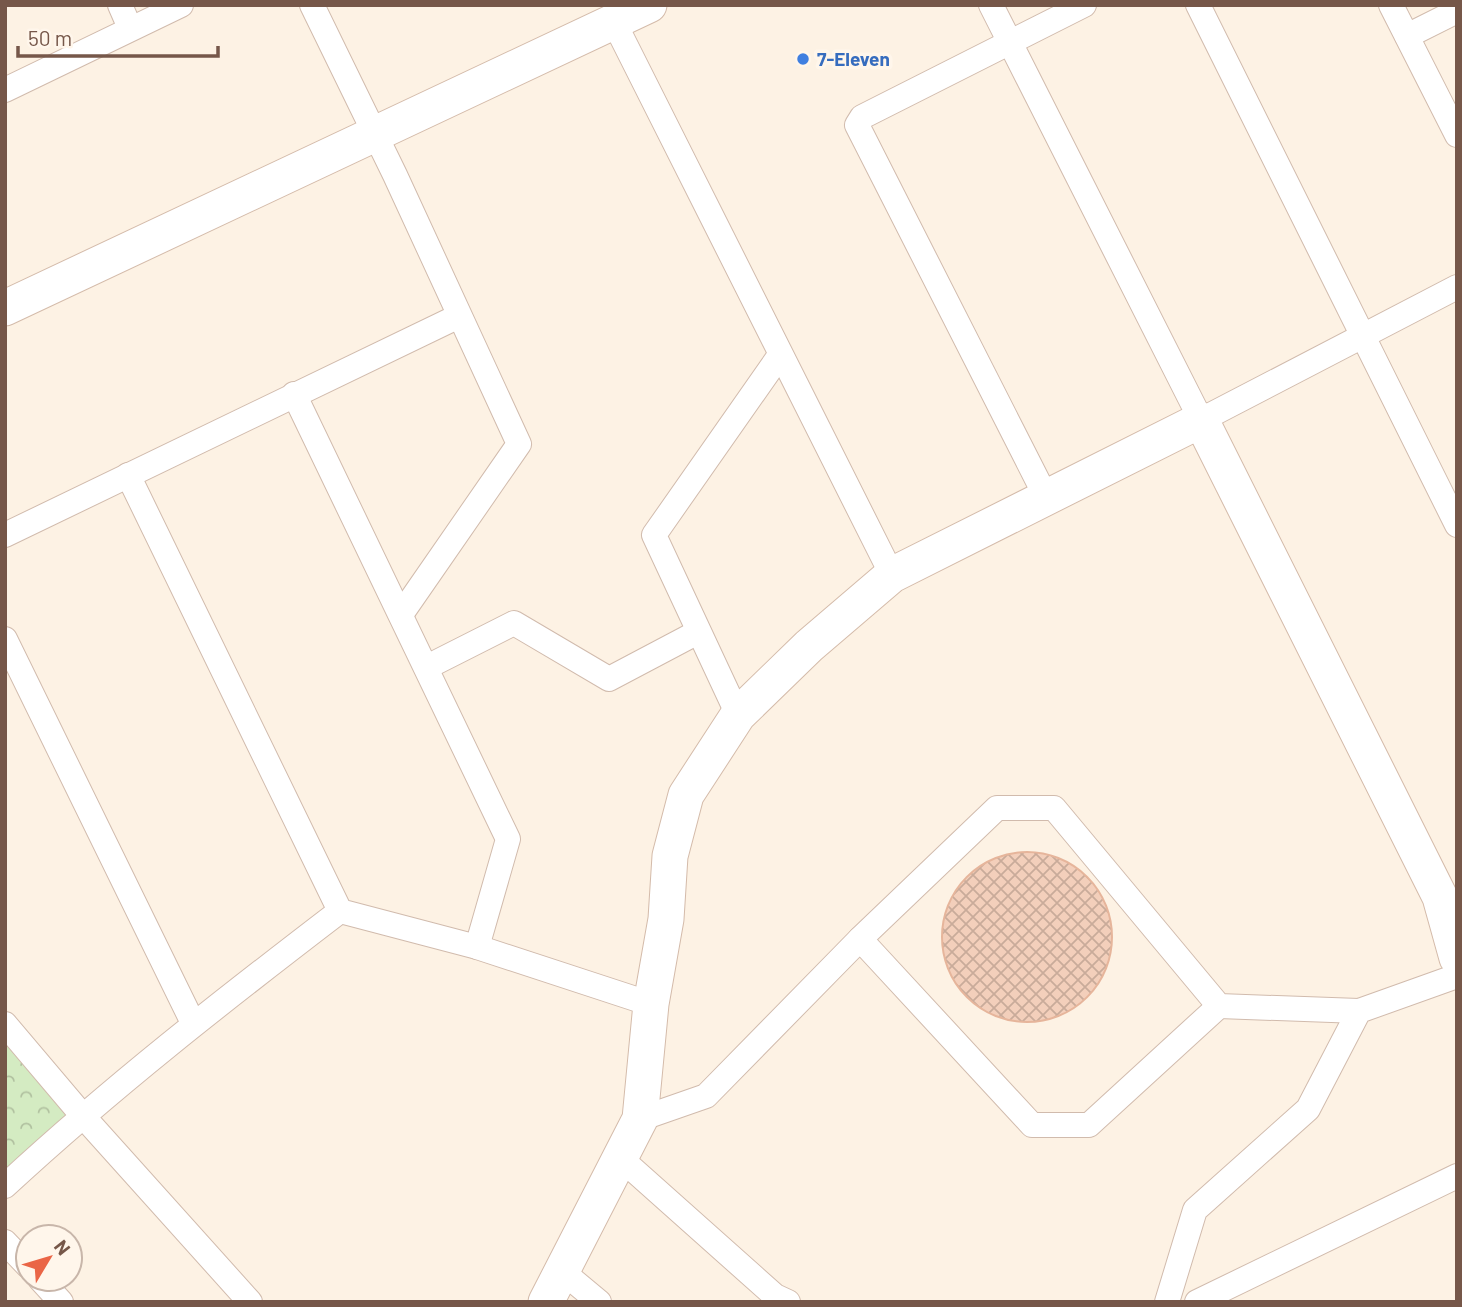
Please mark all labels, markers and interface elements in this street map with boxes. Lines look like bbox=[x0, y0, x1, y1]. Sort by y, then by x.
scale bar bbox=[18, 14, 217, 58]
text: 50 m bbox=[28, 25, 72, 50]
place label: 7-Eleven bbox=[817, 47, 890, 70]
marker: 7-Eleven bbox=[795, 51, 811, 67]
north arrow bbox=[14, 1223, 84, 1293]
text: N bbox=[50, 1235, 76, 1259]

